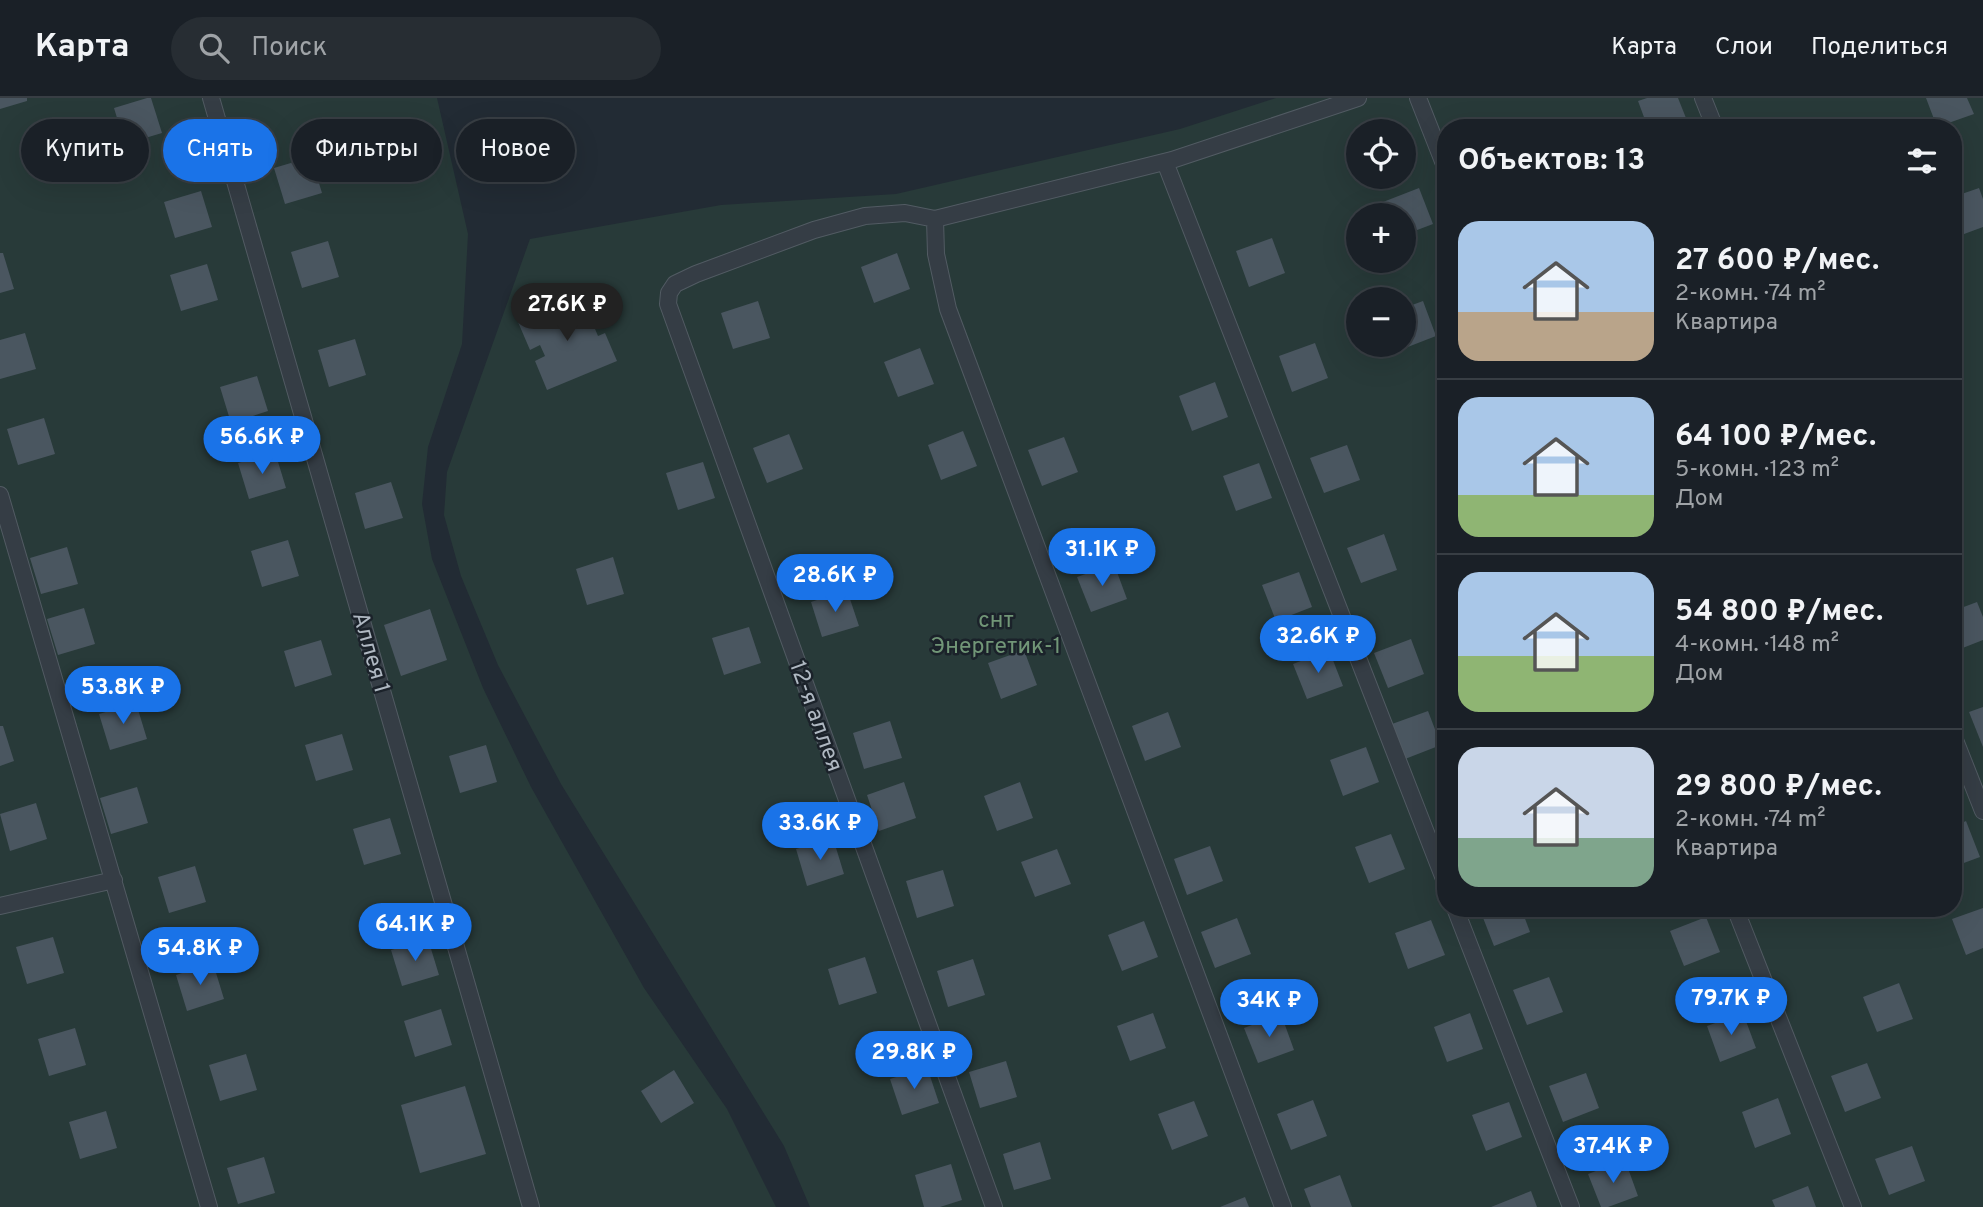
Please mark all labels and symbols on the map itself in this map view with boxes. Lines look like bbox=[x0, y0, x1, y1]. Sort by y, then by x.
pin: 27.6K ₽ bbox=[502, 284, 632, 343]
pin: 56.6K ₽ bbox=[197, 416, 327, 476]
pin: 31.1K ₽ bbox=[1037, 528, 1167, 588]
pin: 28.6K ₽ bbox=[770, 554, 900, 614]
park label: снт Энергетик-1 bbox=[931, 607, 1061, 662]
street label: Аллея 1 bbox=[344, 609, 395, 697]
pin: 32.6K ₽ bbox=[1253, 616, 1383, 675]
street label: 12-я аллея bbox=[781, 658, 848, 776]
pin: 53.8K ₽ bbox=[58, 666, 188, 726]
pin: 33.6K ₽ bbox=[755, 802, 885, 862]
pin: 64.1K ₽ bbox=[350, 904, 480, 963]
pin: 54.8K ₽ bbox=[135, 928, 265, 987]
pin: 79.7K ₽ bbox=[1666, 978, 1796, 1037]
pin: 34K ₽ bbox=[1220, 979, 1318, 1039]
pin: 29.8K ₽ bbox=[849, 1032, 979, 1091]
pin: 37.4K ₽ bbox=[1548, 1126, 1678, 1185]

